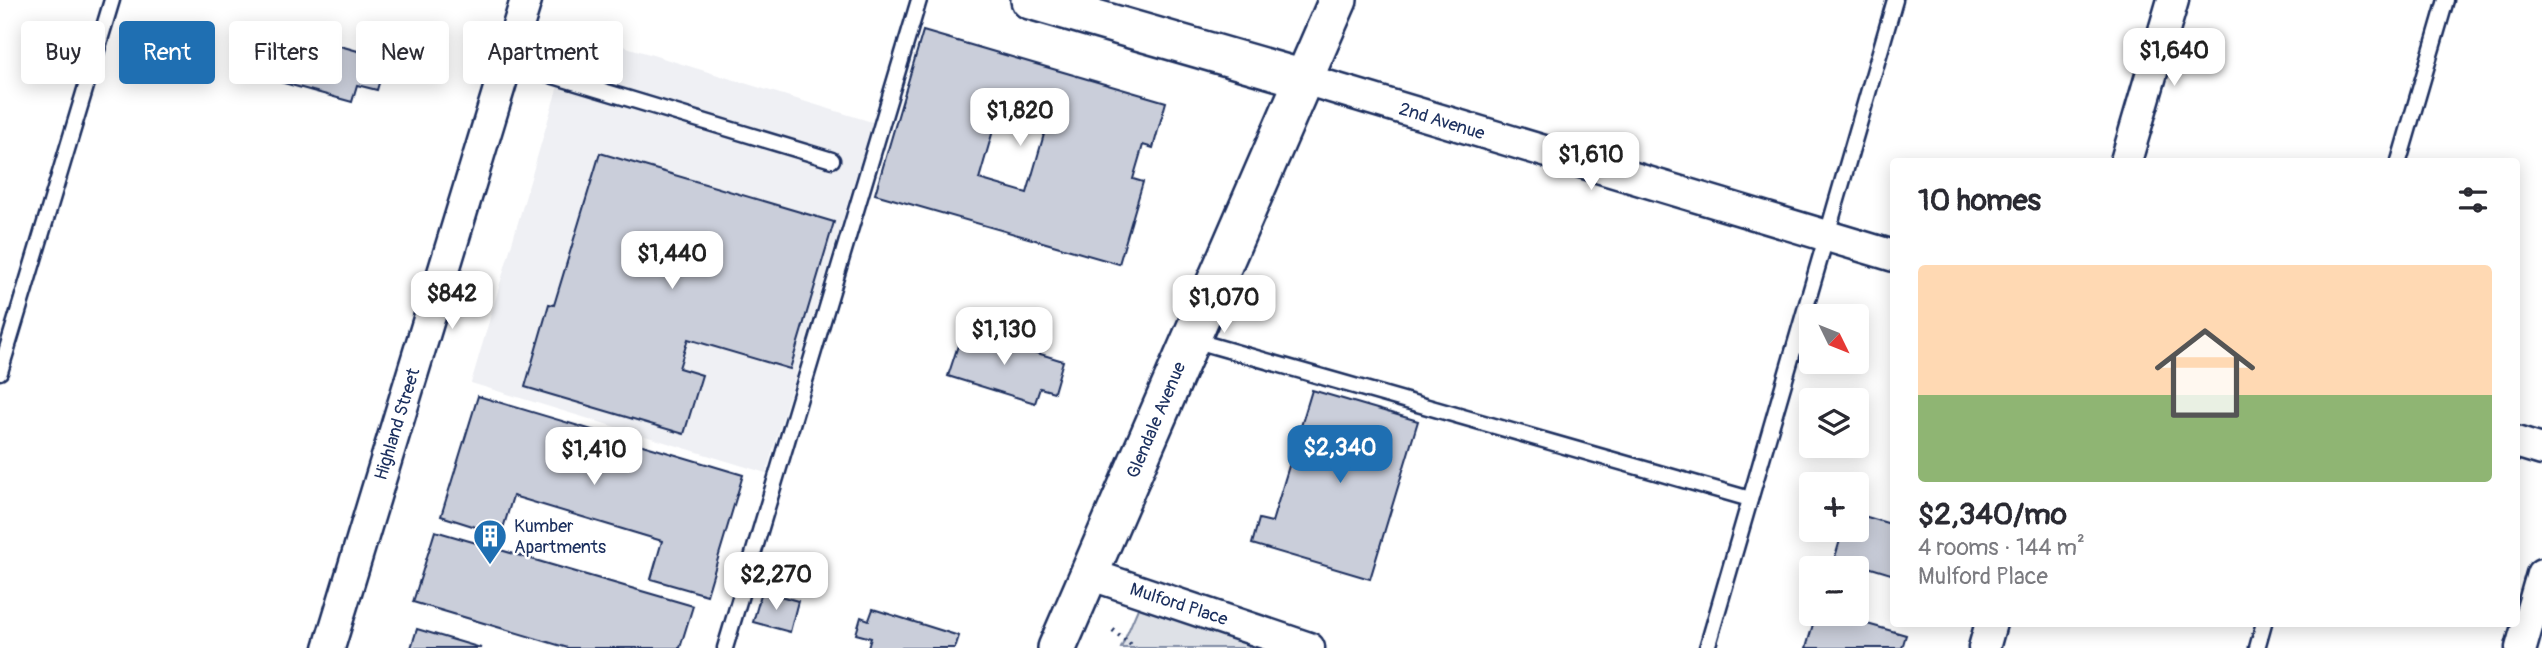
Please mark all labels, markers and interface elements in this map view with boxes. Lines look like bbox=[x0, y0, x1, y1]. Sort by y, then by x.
chip: Buy bbox=[21, 21, 105, 84]
chip: Rent bbox=[119, 21, 215, 84]
chip: Filters bbox=[229, 21, 342, 84]
chip: New bbox=[356, 21, 449, 84]
chip: Apartment bbox=[463, 21, 623, 84]
pin: $1,640 bbox=[2117, 28, 2231, 88]
text: $1,640 bbox=[2139, 36, 2209, 65]
pin: $1,820 bbox=[963, 88, 1077, 148]
text: $1,820 bbox=[986, 96, 1054, 125]
street label: 2nd Avenue bbox=[1396, 98, 1488, 145]
pin: $1,610 bbox=[1534, 132, 1648, 192]
text: $1,610 bbox=[1558, 140, 1624, 169]
icon: filters bbox=[2454, 181, 2492, 219]
text: 10 homes bbox=[1918, 182, 2041, 219]
pin: $1,440 bbox=[615, 232, 729, 291]
text: $1,440 bbox=[637, 239, 707, 268]
pin: $842 bbox=[411, 272, 493, 331]
pin: $1,070 bbox=[1167, 276, 1281, 335]
text: $842 bbox=[427, 279, 477, 308]
text: $1,070 bbox=[1189, 283, 1259, 312]
north arrow bbox=[1799, 304, 1869, 374]
map controls bbox=[1799, 304, 1869, 626]
pin: $1,130 bbox=[947, 308, 1061, 367]
icon: home bbox=[2142, 310, 2268, 436]
text: $1,130 bbox=[972, 315, 1036, 344]
street label: Glendale Avenue bbox=[1122, 358, 1191, 482]
street label: Highland Street bbox=[370, 365, 426, 483]
button: layers bbox=[1799, 388, 1869, 458]
pin: $2,340 bbox=[1283, 426, 1397, 485]
pin: $1,410 bbox=[537, 428, 651, 487]
text: $2,340 bbox=[1303, 433, 1377, 462]
text: $1,410 bbox=[561, 435, 627, 464]
button: + bbox=[1799, 472, 1869, 542]
text: $2,340/mo bbox=[1918, 496, 2067, 533]
place label: Kumber Apartments bbox=[514, 515, 606, 559]
building icon: Kumber Apartments bbox=[471, 517, 509, 566]
text: 4 rooms · 144 m² bbox=[1918, 533, 2085, 562]
pin: $2,270 bbox=[719, 552, 833, 612]
button: − bbox=[1799, 556, 1869, 626]
text: $2,270 bbox=[740, 560, 812, 589]
text: Mulford Place bbox=[1918, 562, 2048, 591]
street label: Mulford Place bbox=[1127, 578, 1231, 631]

